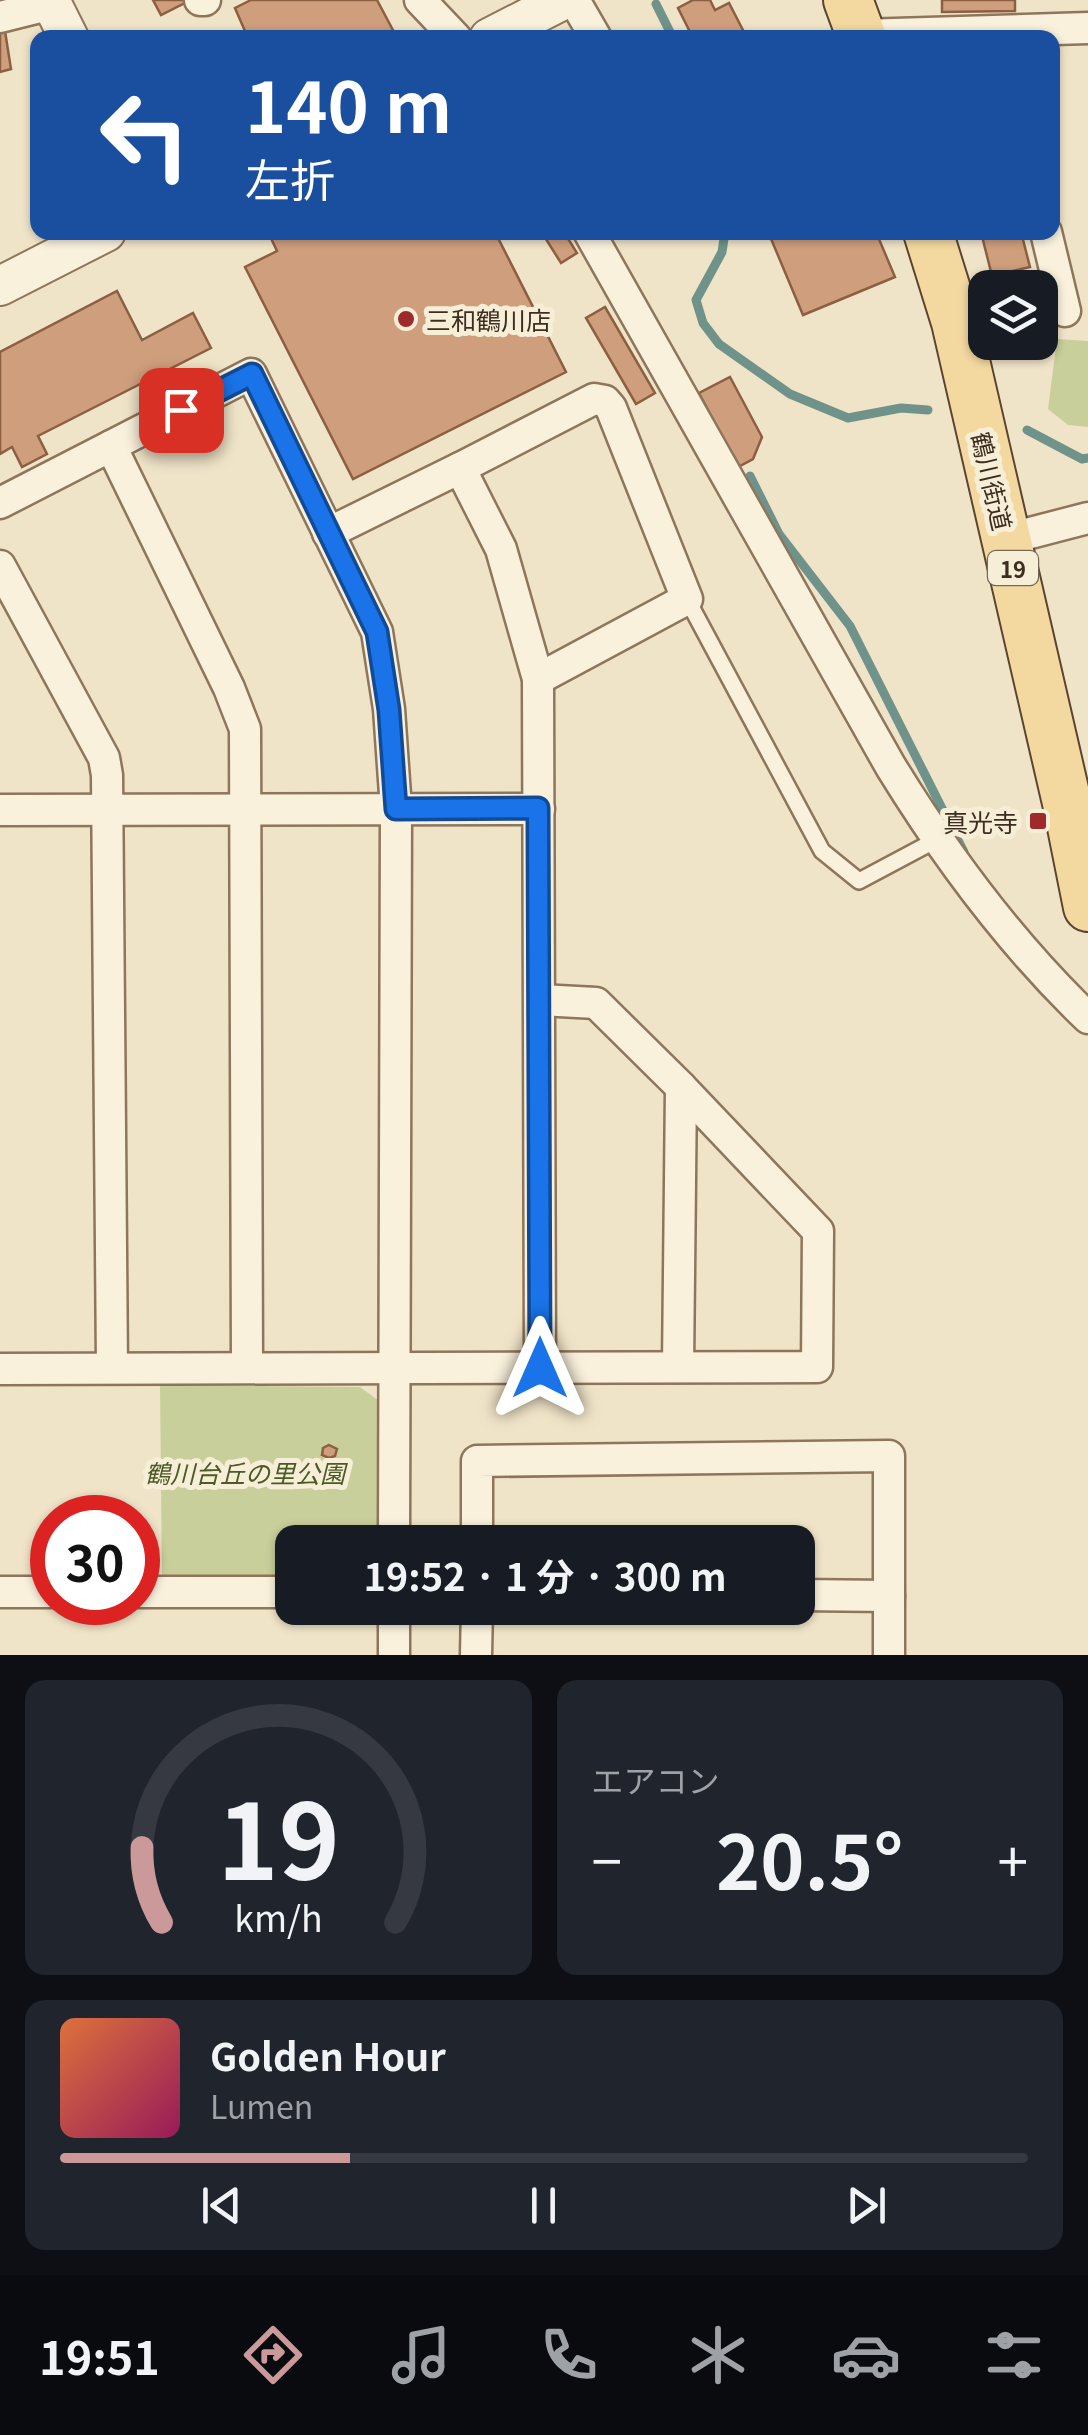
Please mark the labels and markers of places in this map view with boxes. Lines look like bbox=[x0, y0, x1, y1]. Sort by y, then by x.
place label: 三和鶴川店 bbox=[426, 301, 551, 337]
marker: 三和鶴川店 bbox=[395, 308, 417, 330]
pin bbox=[139, 368, 224, 453]
place label: 真光寺 bbox=[943, 803, 1018, 839]
marker: 真光寺 bbox=[1027, 810, 1049, 832]

